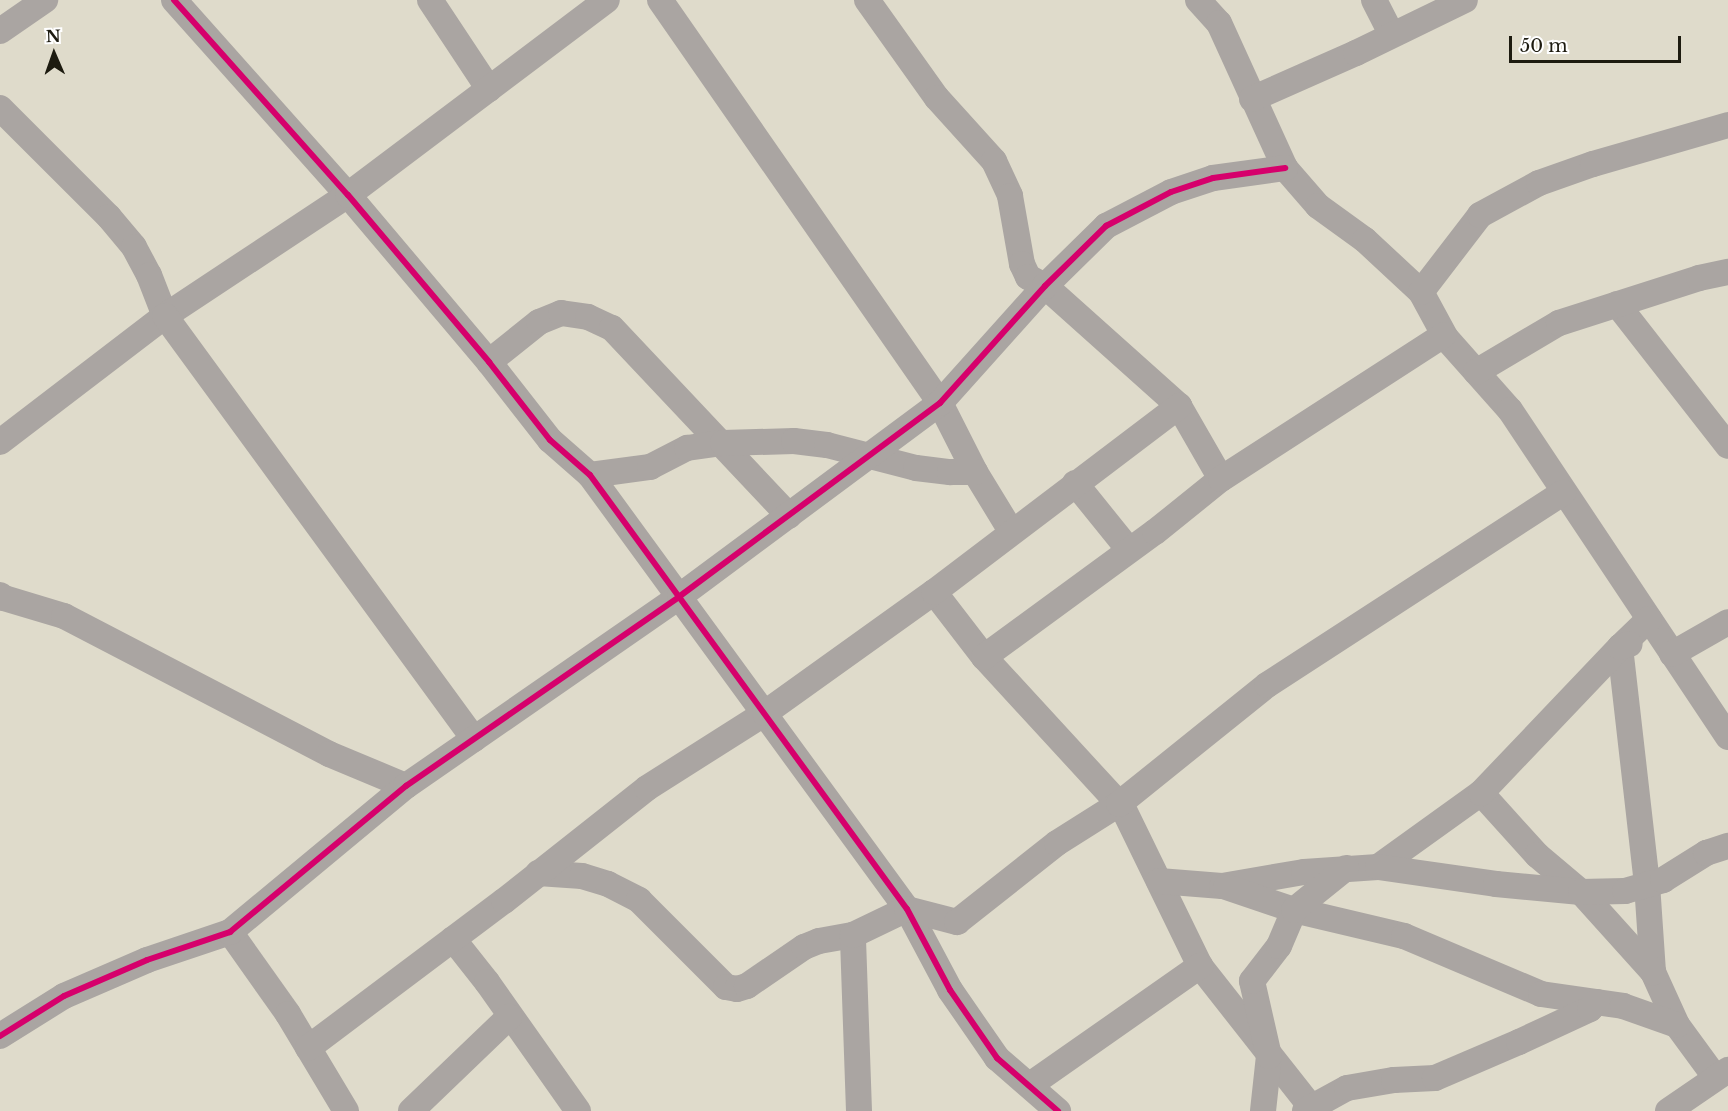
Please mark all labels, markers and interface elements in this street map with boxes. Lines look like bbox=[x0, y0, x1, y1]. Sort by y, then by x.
north arrow bbox=[24, 24, 84, 84]
scale bar bbox=[1512, 24, 1684, 62]
text: N bbox=[45, 26, 61, 46]
text: 50 m bbox=[1520, 35, 1568, 57]

